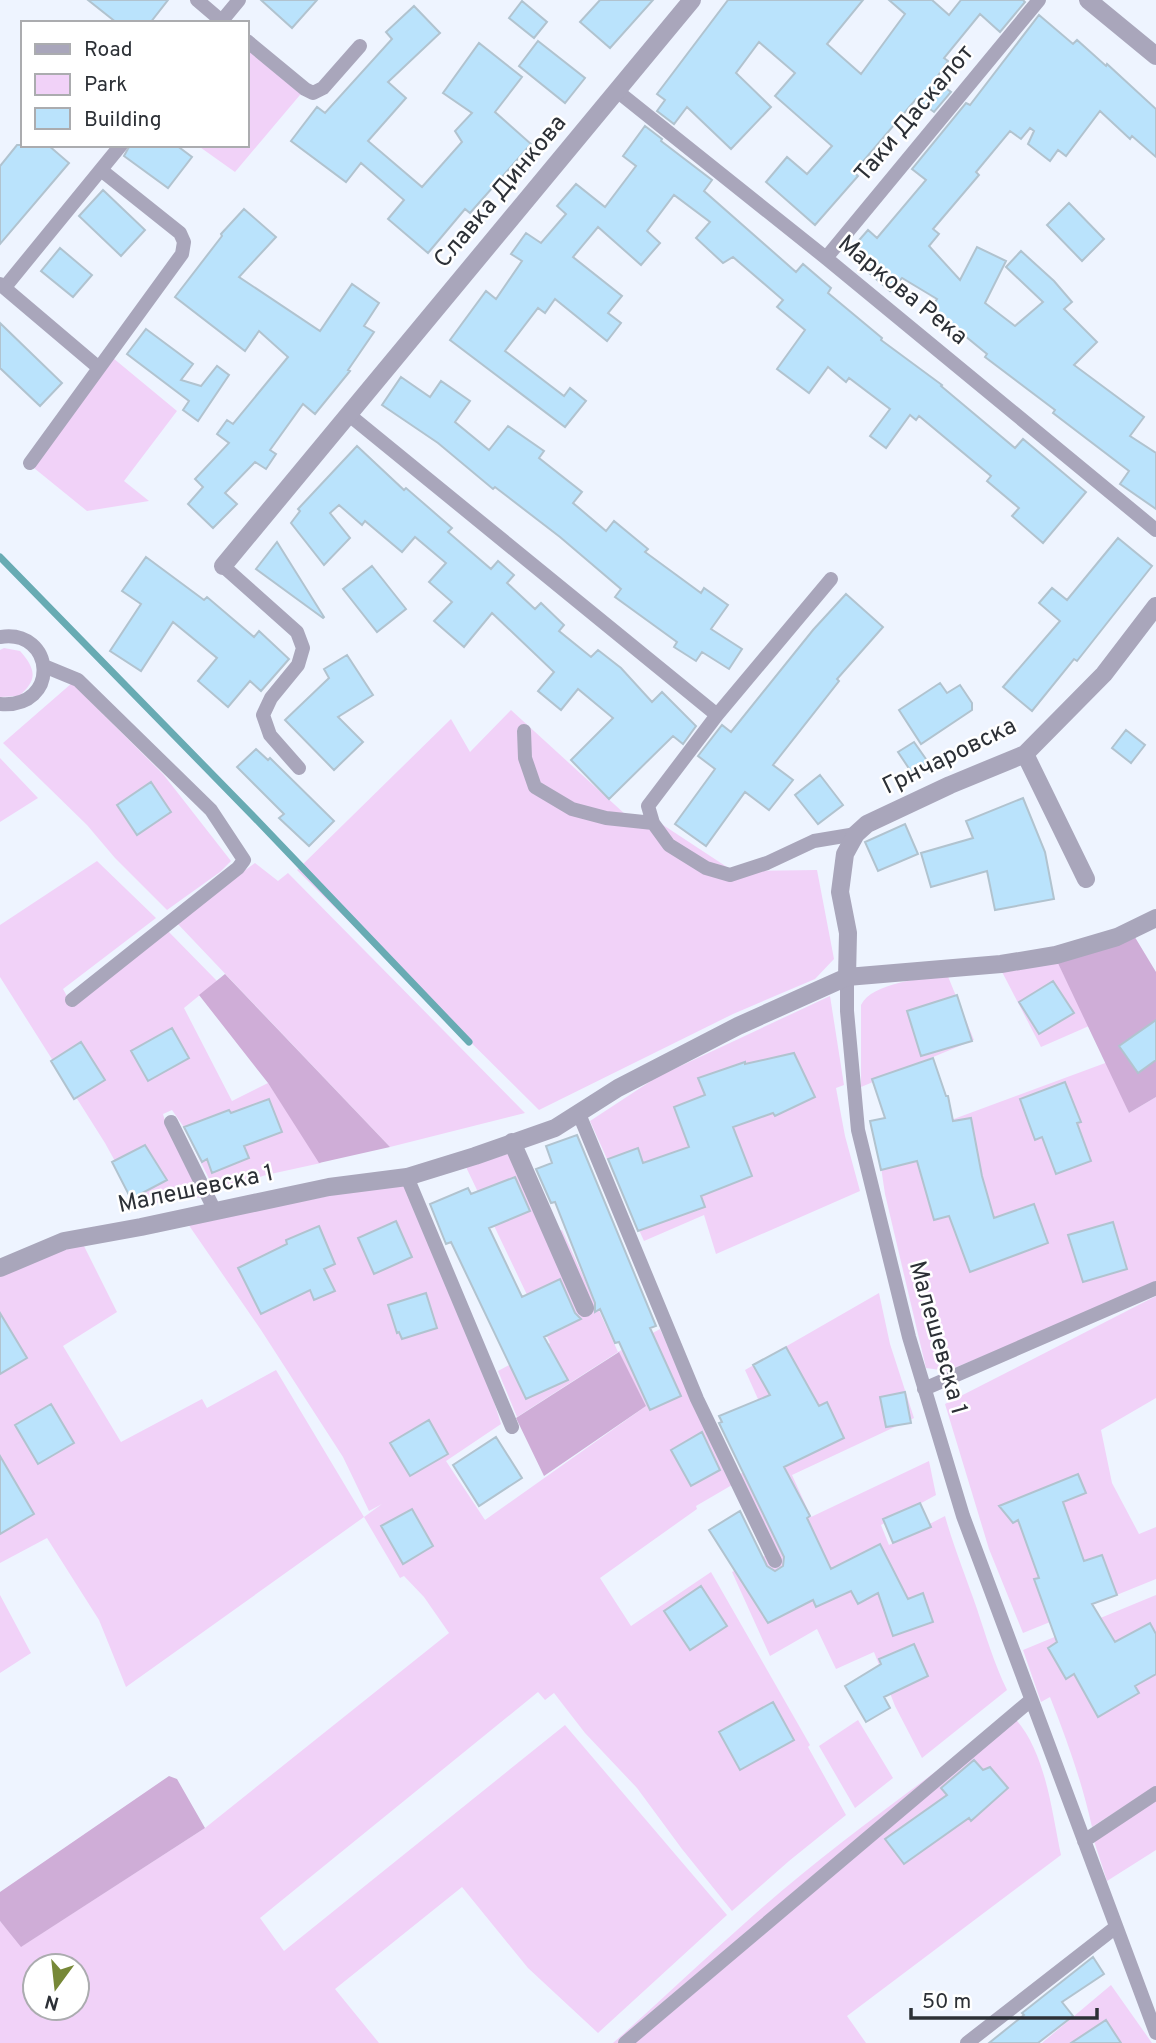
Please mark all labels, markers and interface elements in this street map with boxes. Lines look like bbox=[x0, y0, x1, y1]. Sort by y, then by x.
legend bbox=[21, 21, 248, 147]
text: Road bbox=[84, 37, 133, 64]
street label: Таки Даскалот bbox=[849, 39, 981, 189]
text: Park bbox=[84, 72, 127, 99]
text: Building bbox=[84, 107, 162, 134]
street label: Славка Динкова bbox=[428, 109, 574, 275]
street label: Маркова Река bbox=[831, 230, 973, 352]
street label: Грнчаровска bbox=[878, 712, 1022, 802]
street label: Малешевска 1 bbox=[115, 1159, 277, 1221]
street label: Малешевска 1 bbox=[901, 1258, 973, 1418]
north arrow bbox=[21, 1952, 91, 2022]
scale bar bbox=[911, 1976, 1096, 2020]
text: N bbox=[42, 1988, 62, 2015]
text: 50 m bbox=[922, 1989, 971, 2016]

